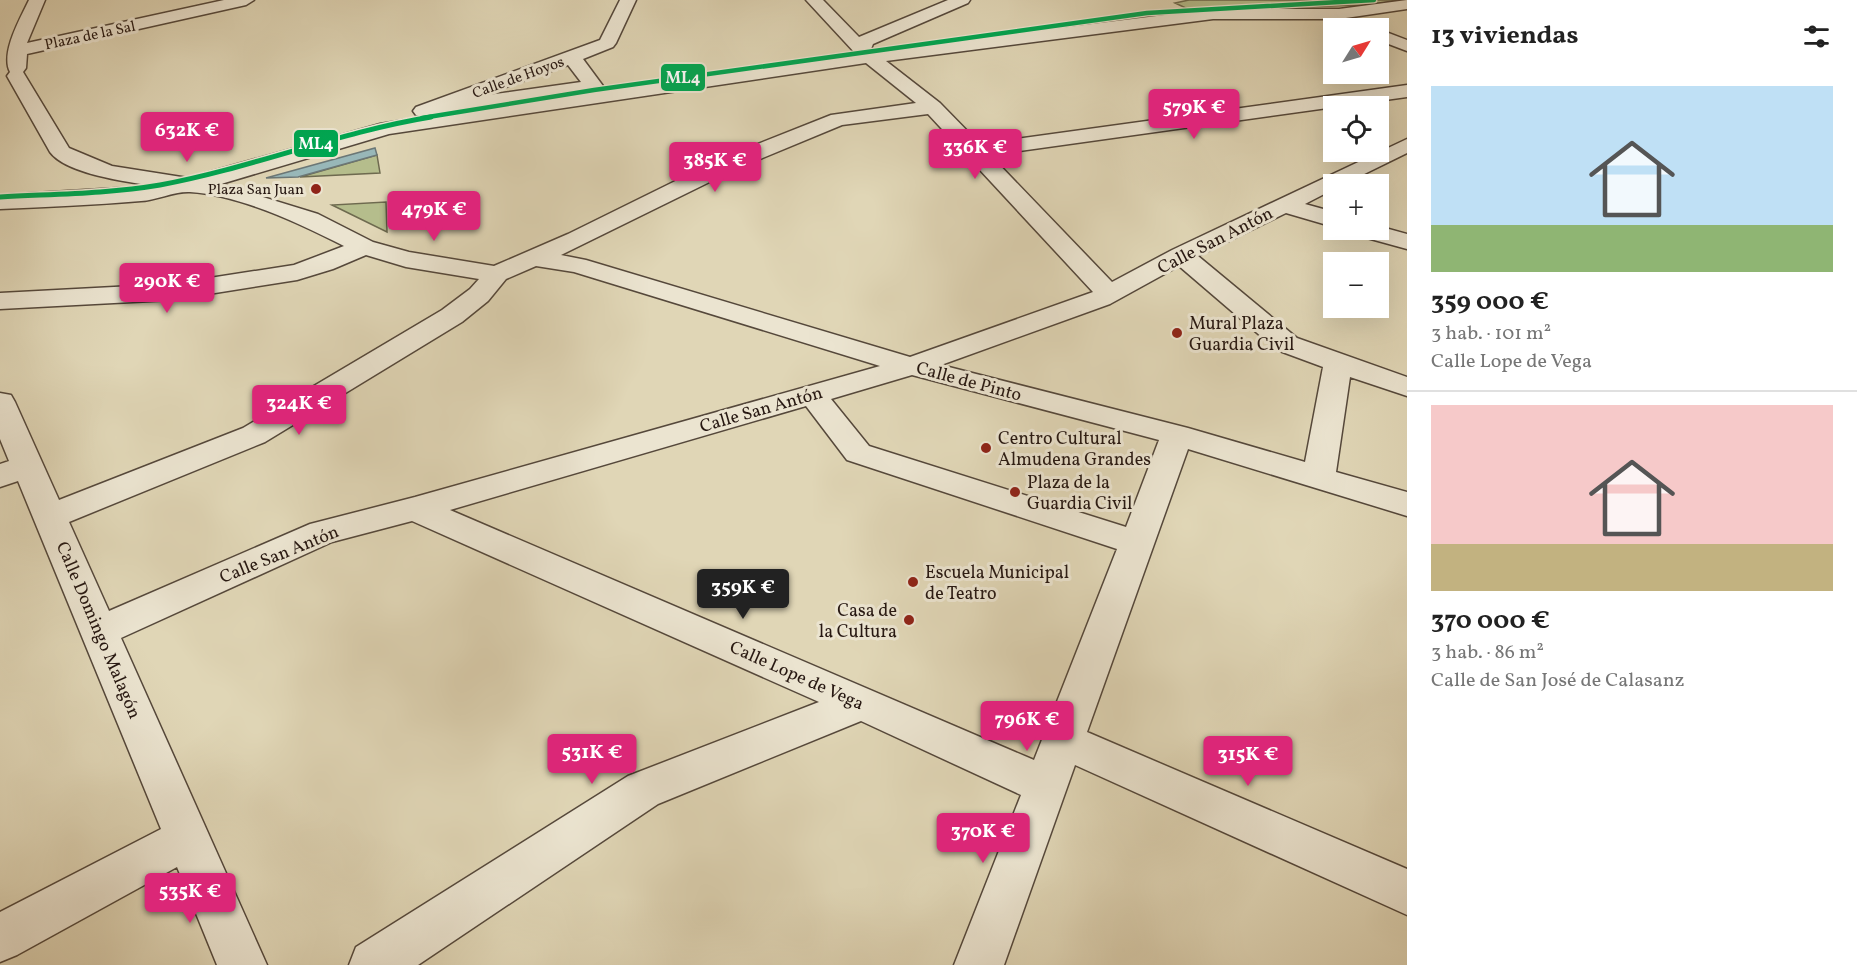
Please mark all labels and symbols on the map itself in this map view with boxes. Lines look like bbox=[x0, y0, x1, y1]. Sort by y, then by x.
street label: Plaza de la Sal bbox=[43, 17, 138, 56]
north arrow bbox=[1323, 18, 1389, 84]
street label: Calle de Hoyos bbox=[470, 52, 567, 105]
line badge: ML4 bbox=[660, 63, 706, 92]
text: ML4 bbox=[666, 68, 701, 90]
pin: 579K € bbox=[1145, 89, 1243, 140]
pin: 632K € bbox=[138, 112, 236, 163]
line badge: ML4 bbox=[293, 129, 339, 158]
pin: 336K € bbox=[926, 129, 1024, 180]
text: ML4 bbox=[299, 134, 334, 156]
pin: 385K € bbox=[666, 142, 764, 193]
place label: Plaza San Juan bbox=[208, 180, 304, 201]
marker: Plaza San Juan bbox=[309, 182, 323, 196]
pin: 479K € bbox=[385, 191, 483, 242]
street label: Calle San Antón bbox=[1154, 201, 1278, 281]
pin: 290K € bbox=[118, 263, 216, 314]
place label: Mural Plaza Guardia Civil bbox=[1189, 312, 1294, 358]
marker: Mural Plaza Guardia Civil bbox=[1170, 326, 1184, 340]
street label: Calle de Pinto bbox=[913, 356, 1024, 409]
street label: Calle San Antón bbox=[697, 381, 826, 440]
pin: 324K € bbox=[250, 385, 348, 436]
place label: Centro Cultural Almudena Grandes bbox=[998, 427, 1151, 473]
marker: Centro Cultural Almudena Grandes bbox=[979, 441, 993, 455]
place label: Plaza de la Guardia Civil bbox=[1027, 471, 1132, 517]
marker: Plaza de la Guardia Civil bbox=[1008, 485, 1022, 499]
street label: Calle San Antón bbox=[216, 520, 343, 591]
street label: Calle Domingo Malagón bbox=[49, 538, 146, 723]
place label: Escuela Municipal de Teatro bbox=[925, 561, 1069, 607]
pin: 359K € bbox=[694, 569, 792, 620]
marker: Escuela Municipal de Teatro bbox=[906, 575, 920, 589]
place label: Casa de la Cultura bbox=[819, 599, 897, 645]
marker: Casa de la Cultura bbox=[902, 613, 916, 627]
street label: Calle Lope de Vega bbox=[725, 636, 868, 717]
pin: 796K € bbox=[978, 701, 1076, 752]
pin: 531K € bbox=[543, 734, 641, 785]
pin: 315K € bbox=[1199, 736, 1297, 787]
pin: 370K € bbox=[934, 813, 1032, 864]
pin: 535K € bbox=[141, 873, 239, 924]

